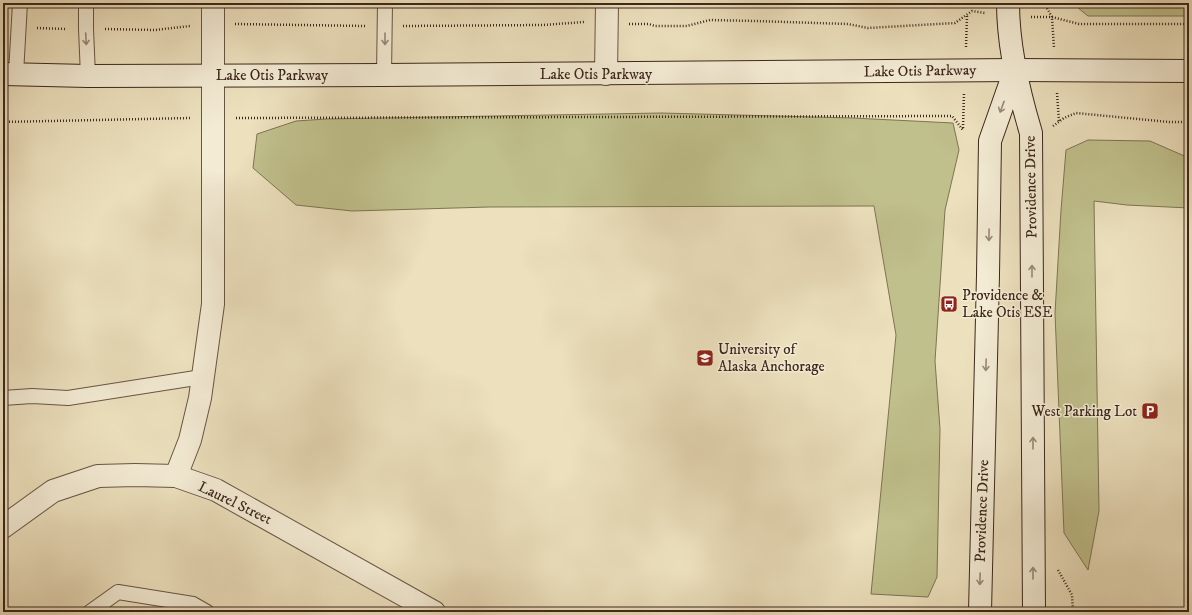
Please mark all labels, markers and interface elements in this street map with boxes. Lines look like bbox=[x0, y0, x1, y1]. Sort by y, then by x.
one-way arrow bbox=[83, 32, 90, 45]
one-way arrow bbox=[381, 32, 389, 45]
street label: Lake Otis Parkway bbox=[864, 61, 977, 81]
street label: Lake Otis Parkway bbox=[540, 65, 653, 84]
street label: Lake Otis Parkway bbox=[216, 66, 329, 85]
one-way arrow bbox=[998, 100, 1005, 113]
street label: Providence Drive bbox=[1021, 135, 1041, 239]
one-way arrow bbox=[985, 228, 993, 241]
one-way arrow bbox=[1028, 265, 1036, 278]
place label: Providence & Lake Otis ESE bbox=[962, 286, 1053, 322]
bus stop icon: Providence & Lake Otis ESE bbox=[939, 294, 959, 314]
place label: University of Alaska Anchorage bbox=[718, 340, 825, 376]
school or university icon: University of Alaska Anchorage bbox=[695, 348, 715, 368]
one-way arrow bbox=[982, 358, 990, 371]
parking icon: West Parking Lot bbox=[1140, 401, 1160, 421]
place label: West Parking Lot bbox=[1031, 402, 1137, 421]
one-way arrow bbox=[1029, 437, 1037, 450]
street label: Providence Drive bbox=[971, 459, 993, 563]
street label: Laurel Street bbox=[195, 477, 275, 529]
one-way arrow bbox=[1030, 567, 1037, 580]
one-way arrow bbox=[977, 572, 984, 585]

